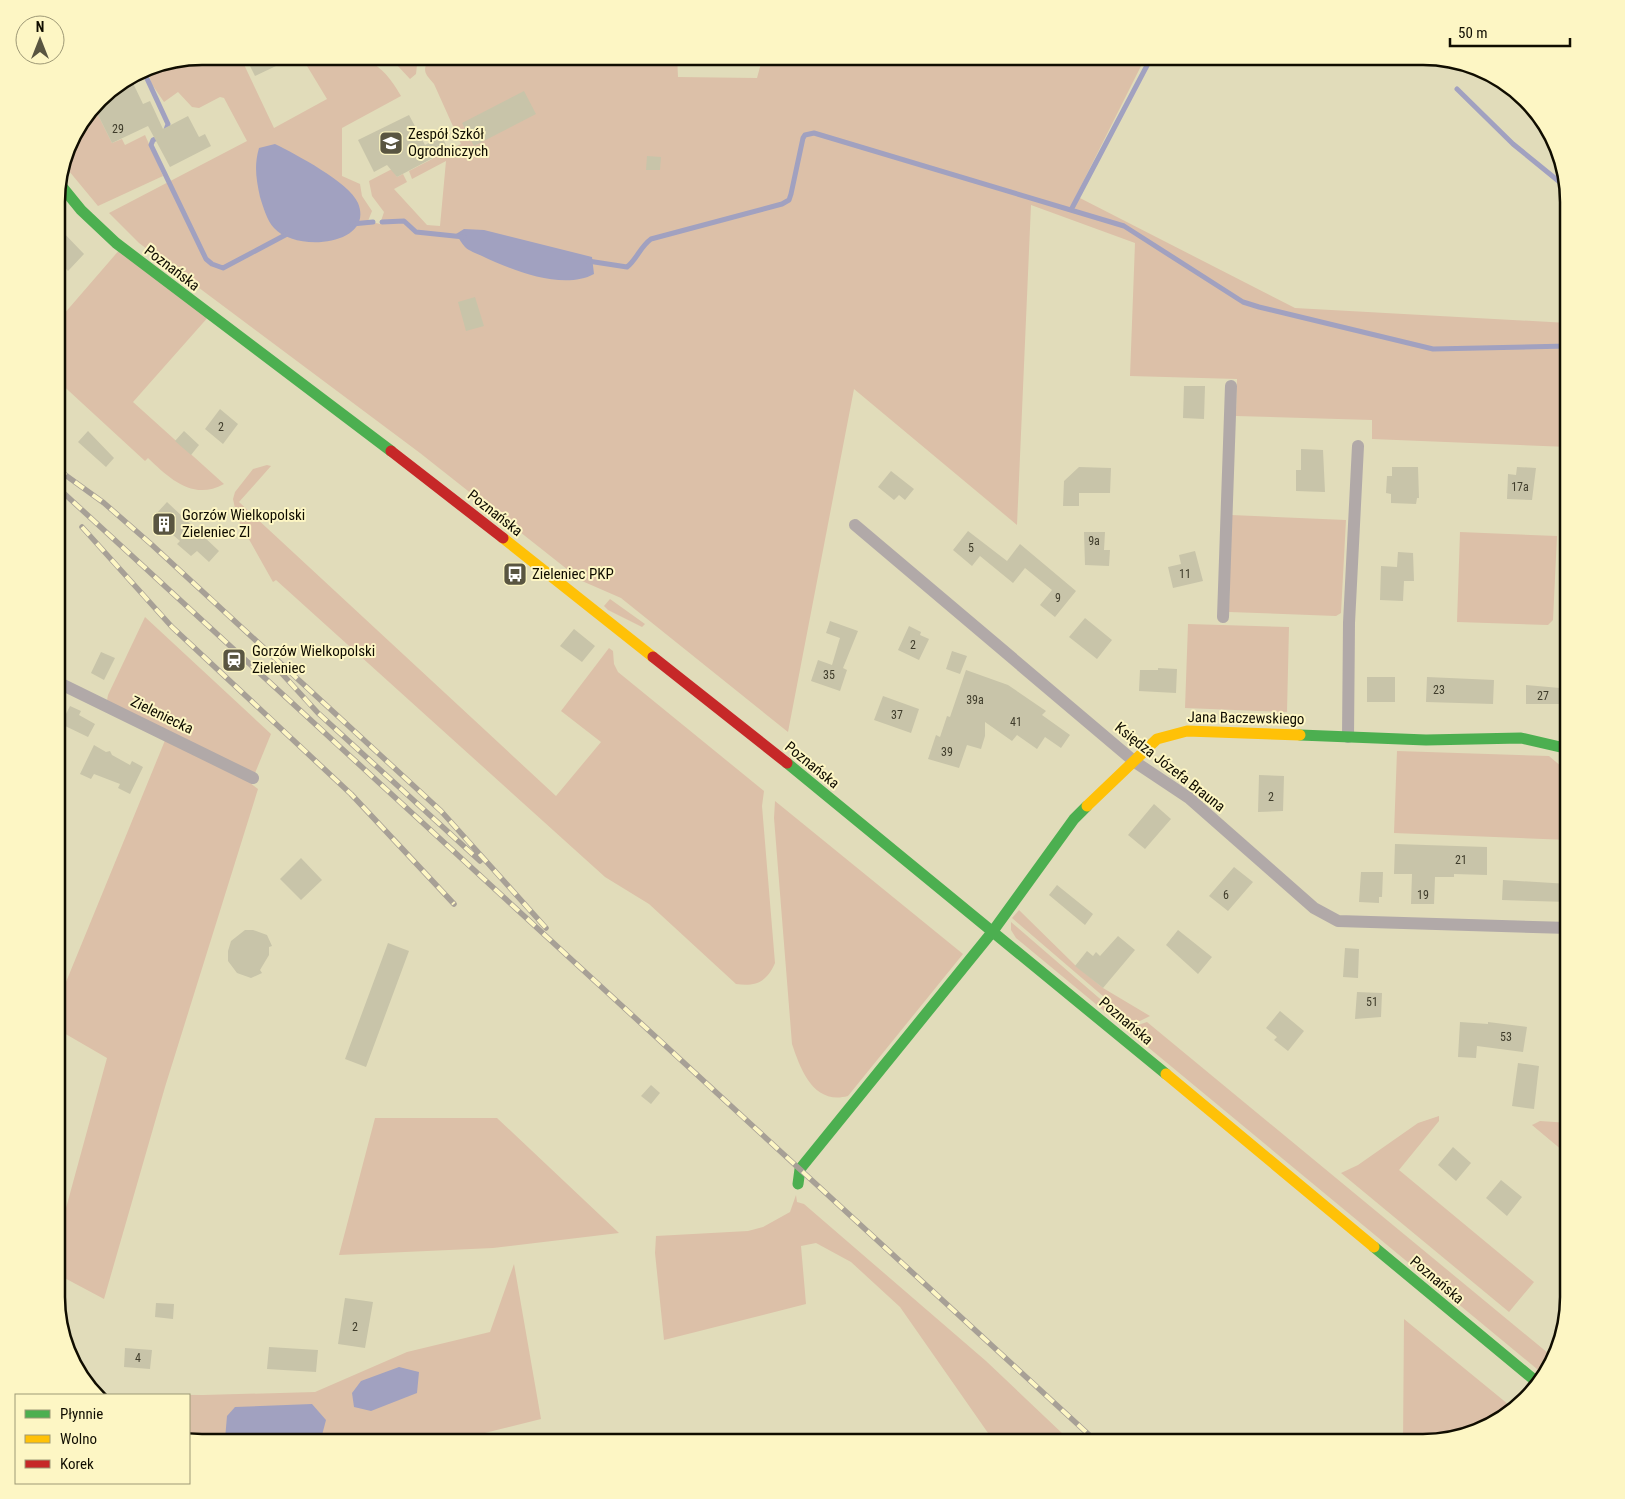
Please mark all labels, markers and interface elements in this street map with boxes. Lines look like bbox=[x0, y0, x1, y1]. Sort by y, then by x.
north arrow bbox=[15, 15, 65, 65]
scale bar bbox=[1450, 15, 1570, 47]
text: N bbox=[36, 19, 44, 35]
text: 50 m bbox=[1458, 24, 1488, 42]
house number: 29 bbox=[112, 122, 124, 136]
place label: Zespół Szkół Ogrodniczych bbox=[408, 125, 488, 160]
school or university icon: Zespół Szkół Ogrodniczych bbox=[378, 130, 404, 156]
street label: Poznańska bbox=[141, 241, 203, 295]
house number: 2 bbox=[218, 420, 224, 434]
house number: 17a bbox=[1511, 480, 1529, 494]
street label: Poznańska bbox=[464, 486, 526, 540]
place label: Gorzów Wielkopolski Zieleniec Zl bbox=[182, 506, 305, 541]
building icon: Gorzów Wielkopolski Zieleniec Zl bbox=[151, 511, 177, 537]
house number: 9a bbox=[1088, 534, 1100, 548]
house number: 5 bbox=[968, 541, 974, 555]
bus stop icon: Zieleniec PKP bbox=[502, 561, 528, 587]
place label: Zieleniec PKP bbox=[532, 565, 614, 583]
house number: 11 bbox=[1179, 567, 1191, 581]
house number: 9 bbox=[1055, 591, 1061, 605]
house number: 2 bbox=[910, 638, 916, 652]
place label: Gorzów Wielkopolski Zieleniec bbox=[252, 642, 375, 677]
station icon: Gorzów Wielkopolski Zieleniec bbox=[221, 647, 247, 673]
house number: 35 bbox=[823, 668, 835, 682]
house number: 23 bbox=[1433, 683, 1445, 697]
house number: 27 bbox=[1537, 689, 1549, 703]
street label: Zieleniecka bbox=[128, 692, 196, 738]
house number: 39a bbox=[966, 693, 984, 707]
house number: 37 bbox=[891, 708, 903, 722]
street label: Jana Baczewskiego bbox=[1187, 708, 1305, 728]
house number: 41 bbox=[1010, 715, 1022, 729]
street label: Księdza Józefa Brauna bbox=[1111, 718, 1229, 816]
street label: Poznańska bbox=[781, 738, 843, 792]
house number: 39 bbox=[941, 745, 953, 759]
house number: 2 bbox=[1268, 790, 1274, 804]
house number: 21 bbox=[1455, 853, 1467, 867]
house number: 6 bbox=[1223, 888, 1229, 902]
house number: 19 bbox=[1417, 888, 1429, 902]
street label: Poznańska bbox=[1095, 993, 1157, 1049]
house number: 51 bbox=[1366, 995, 1378, 1009]
house number: 53 bbox=[1500, 1030, 1512, 1044]
street label: Poznańska bbox=[1406, 1252, 1468, 1308]
house number: 2 bbox=[352, 1320, 358, 1334]
house number: 4 bbox=[135, 1351, 141, 1365]
legend bbox=[15, 1394, 190, 1484]
text: Płynnie bbox=[60, 1405, 103, 1423]
text: Wolno bbox=[60, 1430, 97, 1448]
text: Korek bbox=[60, 1455, 94, 1473]

